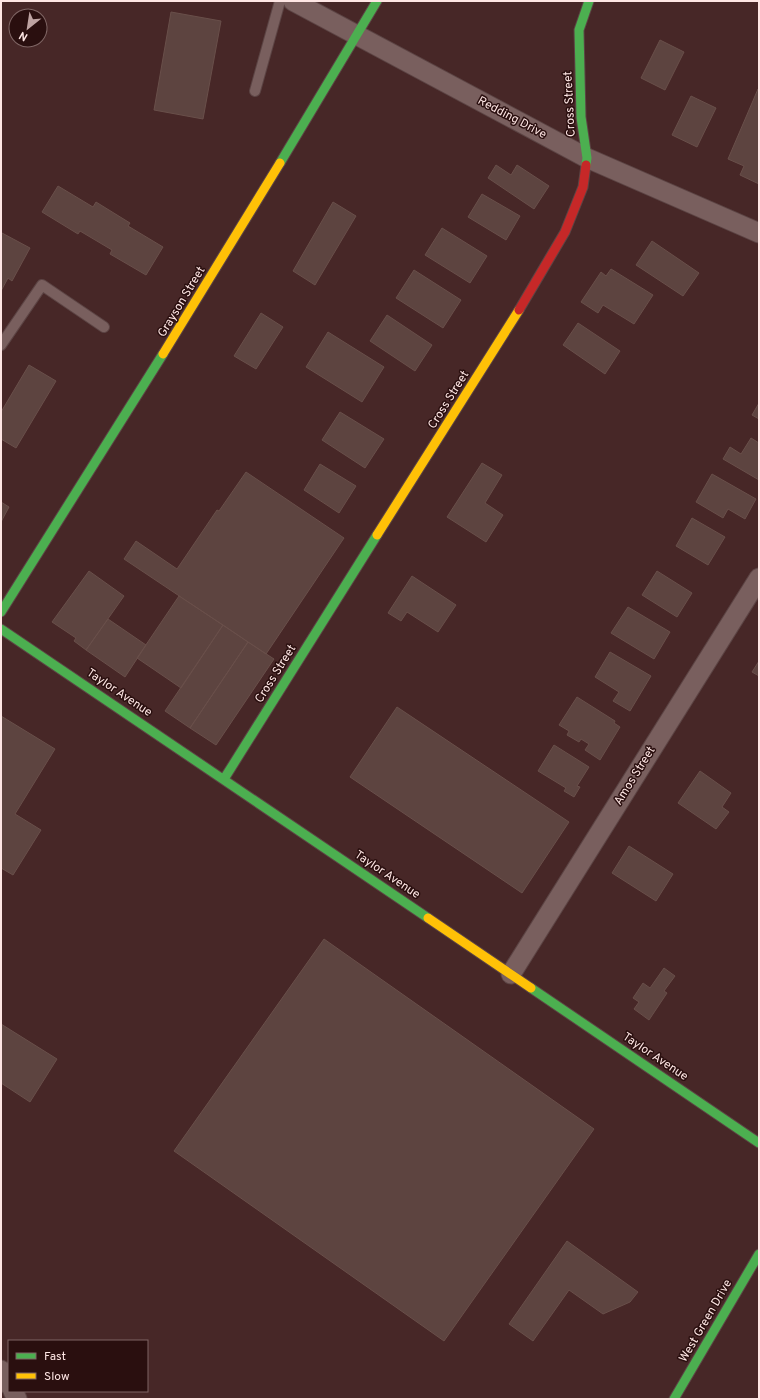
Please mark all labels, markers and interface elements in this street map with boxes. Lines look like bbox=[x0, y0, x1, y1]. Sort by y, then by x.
north arrow bbox=[8, 8, 48, 48]
text: N bbox=[17, 28, 30, 44]
street label: Cross Street bbox=[560, 71, 580, 137]
street label: Redding Drive bbox=[475, 93, 549, 143]
street label: Grayson Street bbox=[155, 264, 209, 340]
street label: Cross Street bbox=[425, 368, 473, 432]
street label: Cross Street bbox=[252, 642, 300, 706]
street label: Taylor Avenue bbox=[83, 665, 155, 721]
street label: Amos Street bbox=[611, 744, 659, 808]
street label: Taylor Avenue bbox=[351, 847, 423, 903]
street label: Taylor Avenue bbox=[619, 1029, 691, 1085]
street label: West Green Drive bbox=[676, 1277, 736, 1365]
legend bbox=[8, 1340, 148, 1392]
text: Fast bbox=[44, 1349, 66, 1365]
text: Slow bbox=[44, 1369, 70, 1385]

